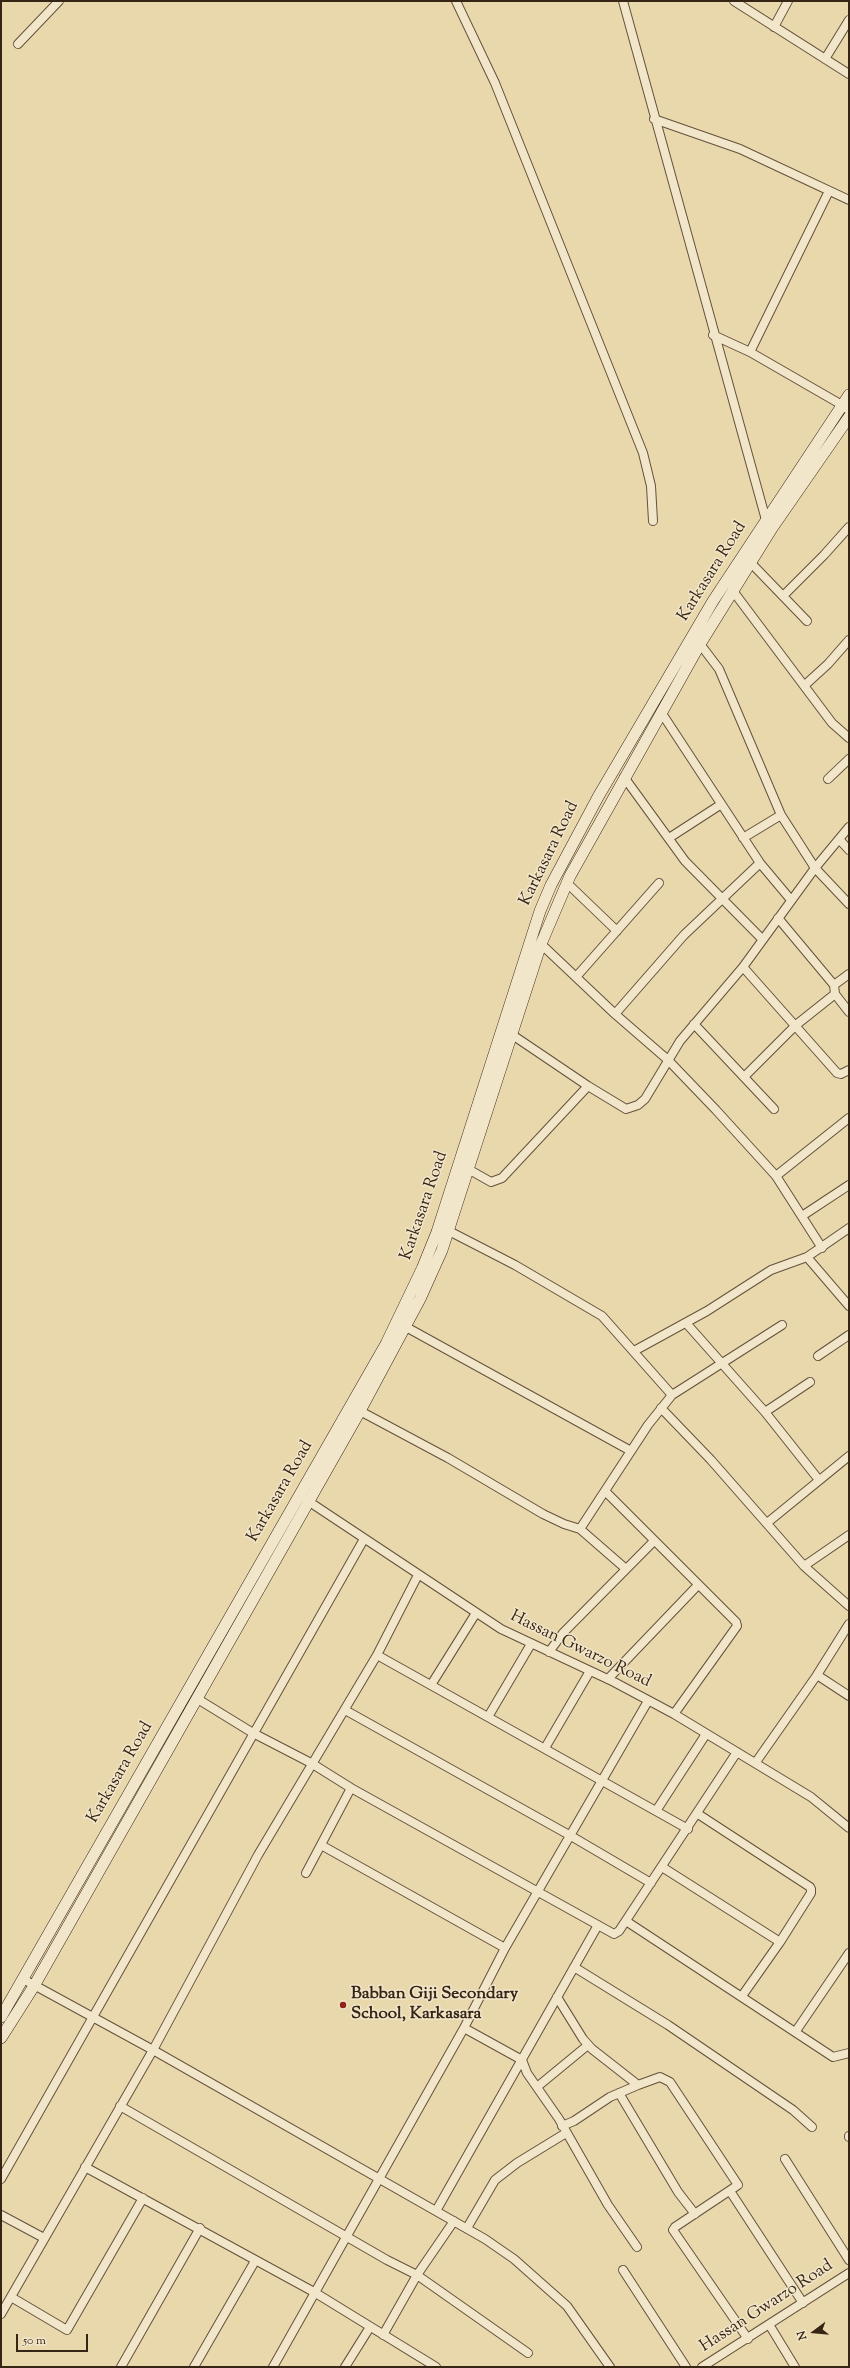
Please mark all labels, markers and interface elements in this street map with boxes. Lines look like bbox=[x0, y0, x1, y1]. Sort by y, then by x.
street label: Karkasara Road bbox=[674, 518, 752, 626]
street label: Karkasara Road bbox=[516, 798, 584, 910]
street label: Karkasara Road bbox=[397, 1149, 453, 1263]
street label: Karkasara Road bbox=[244, 1438, 318, 1546]
street label: Hassan Gwarzo Road bbox=[506, 1607, 654, 1693]
street label: Karkasara Road bbox=[84, 1719, 158, 1827]
place label: Babban Giji Secondary School, Karkasara bbox=[351, 1985, 518, 2025]
marker: Babban Giji Secondary School, Karkasara bbox=[338, 2000, 348, 2010]
street label: Hassan Gwarzo Road bbox=[697, 2256, 837, 2358]
north arrow bbox=[794, 2312, 834, 2352]
scale bar bbox=[18, 2326, 90, 2352]
text: N bbox=[794, 2329, 811, 2342]
text: 50 m bbox=[23, 2332, 46, 2350]

